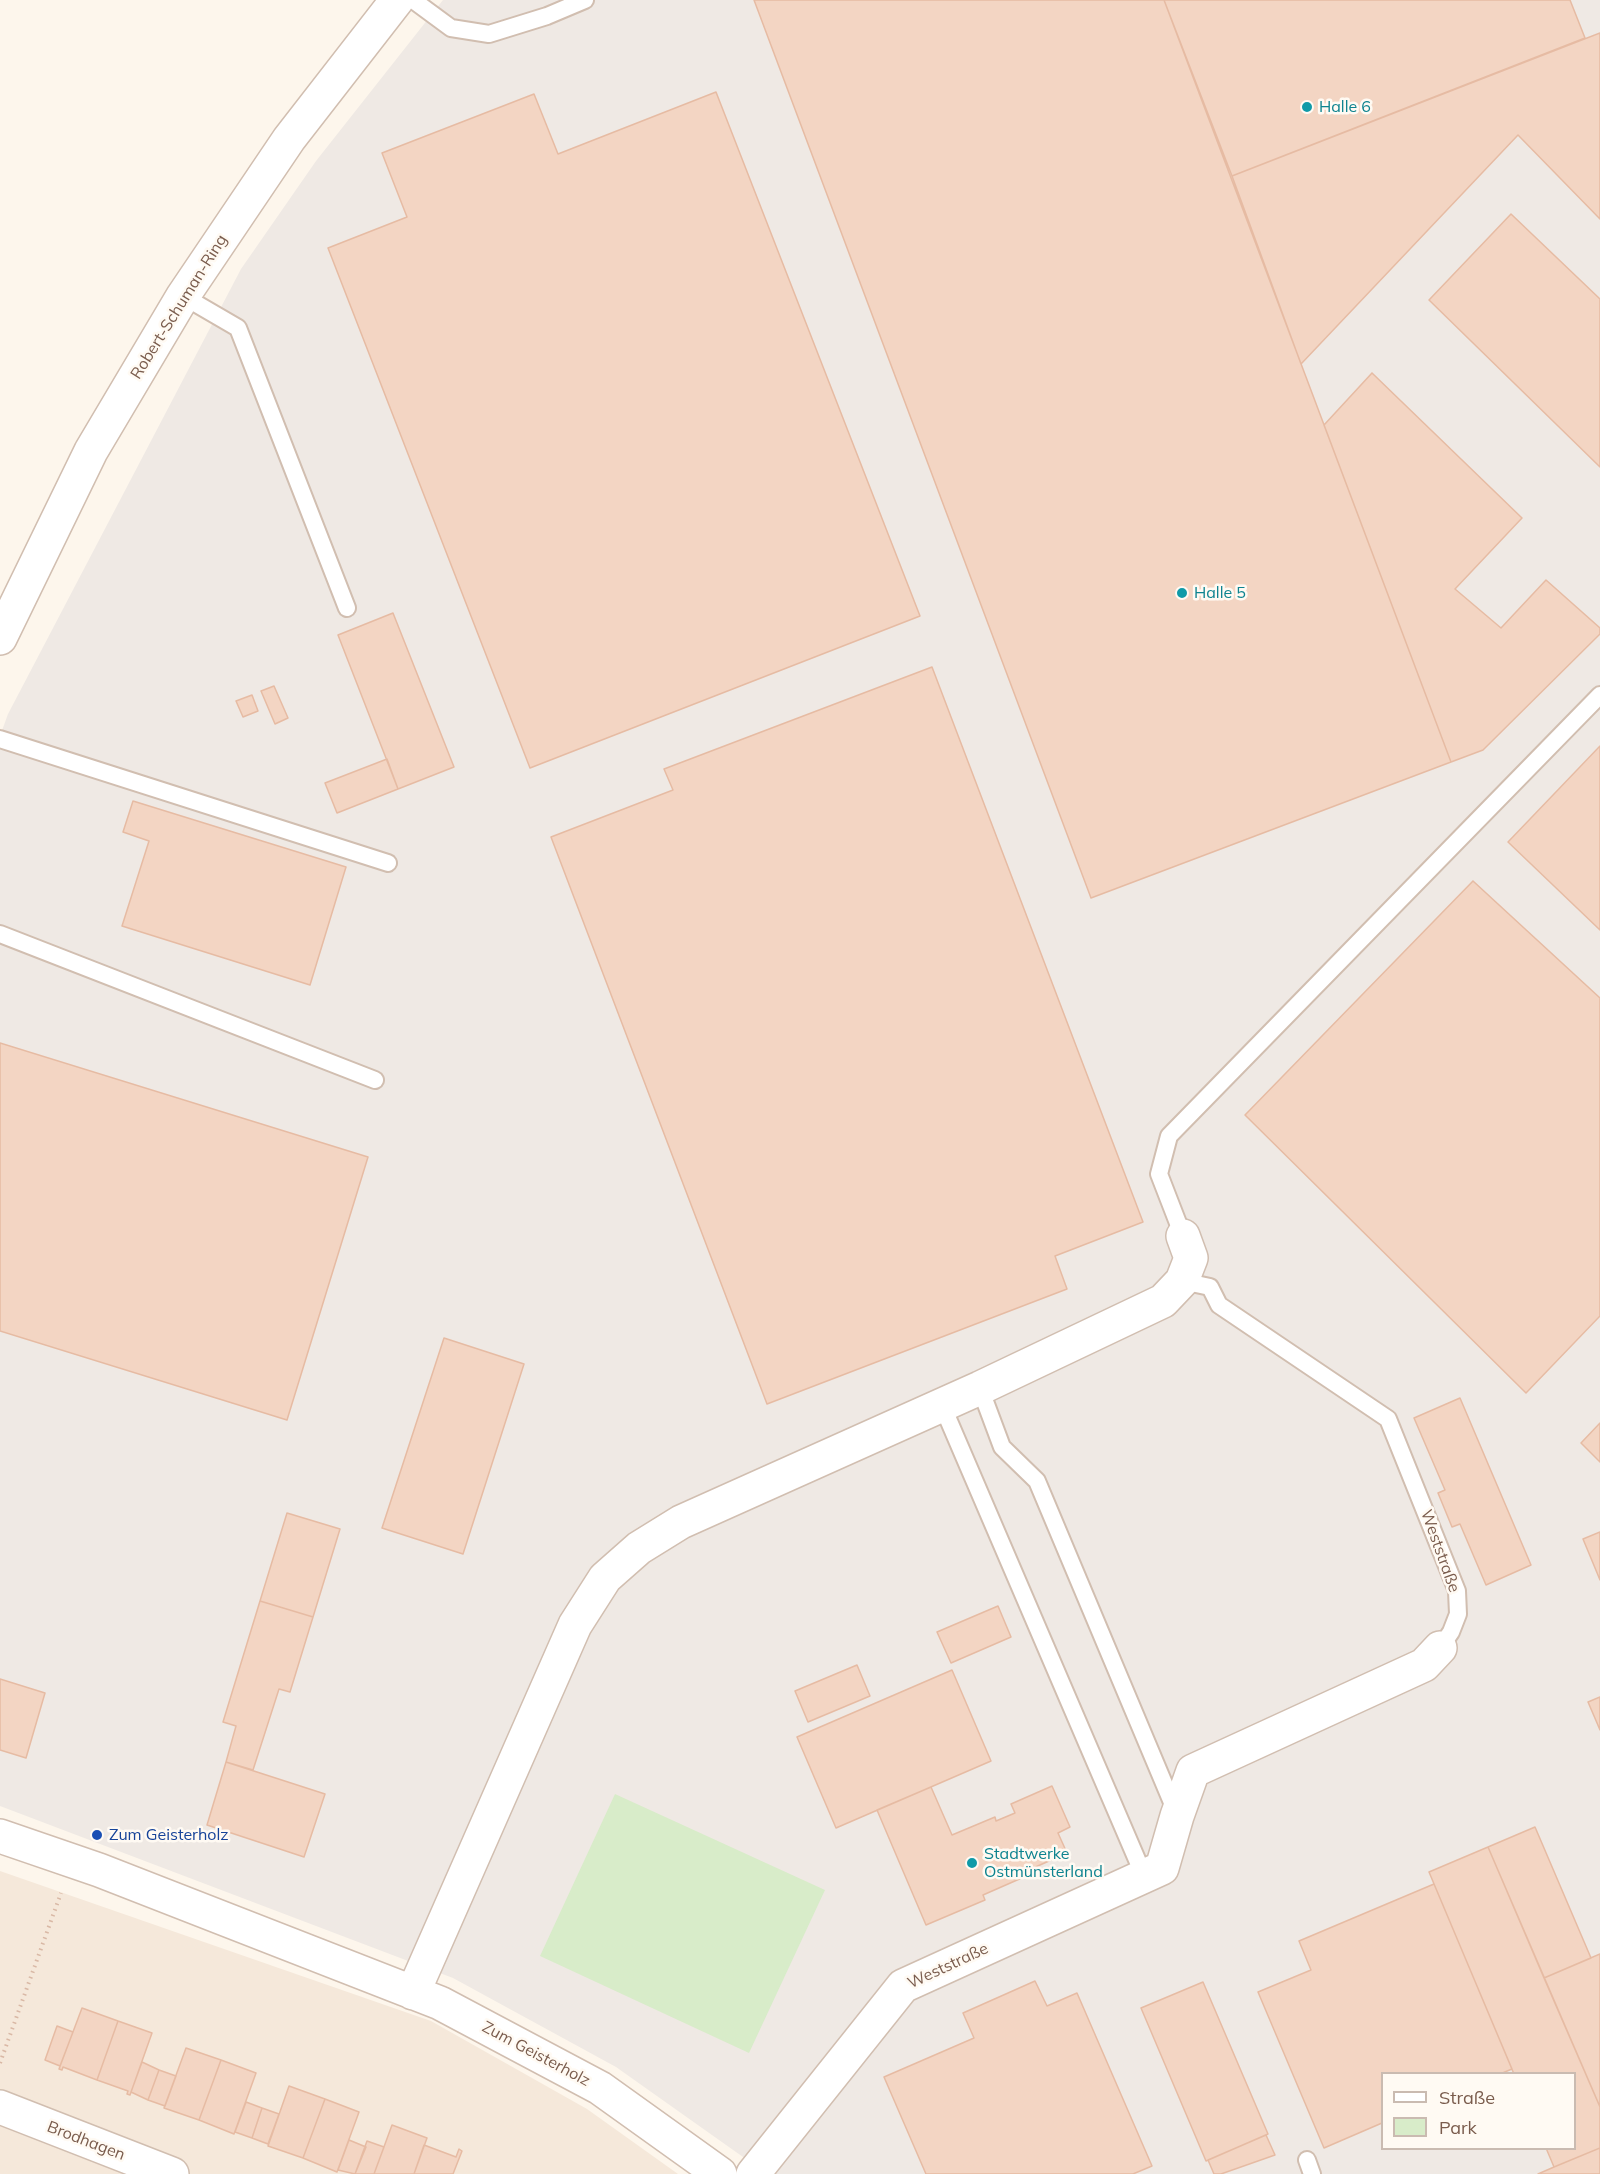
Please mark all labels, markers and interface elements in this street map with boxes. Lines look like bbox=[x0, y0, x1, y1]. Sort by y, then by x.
place label: Halle 6 bbox=[1319, 97, 1371, 117]
marker: Halle 6 bbox=[1300, 100, 1314, 114]
street label: Robert-Schuman-Ring bbox=[127, 231, 231, 383]
place label: Halle 5 bbox=[1194, 583, 1246, 603]
marker: Halle 5 bbox=[1175, 586, 1189, 600]
street label: Weststraße bbox=[1416, 1507, 1464, 1595]
place label: Zum Geisterholz bbox=[109, 1825, 229, 1845]
marker: Zum Geisterholz bbox=[90, 1828, 104, 1842]
place label: Stadtwerke Ostmünsterland bbox=[984, 1844, 1103, 1882]
marker: Stadtwerke Ostmünsterland bbox=[965, 1856, 979, 1870]
street label: Weststraße bbox=[905, 1939, 991, 1993]
street label: Zum Geisterholz bbox=[479, 2017, 593, 2091]
legend bbox=[1381, 2072, 1576, 2150]
text: Straße bbox=[1439, 2086, 1495, 2109]
text: Park bbox=[1439, 2116, 1477, 2139]
street label: Brodhagen bbox=[44, 2117, 128, 2165]

